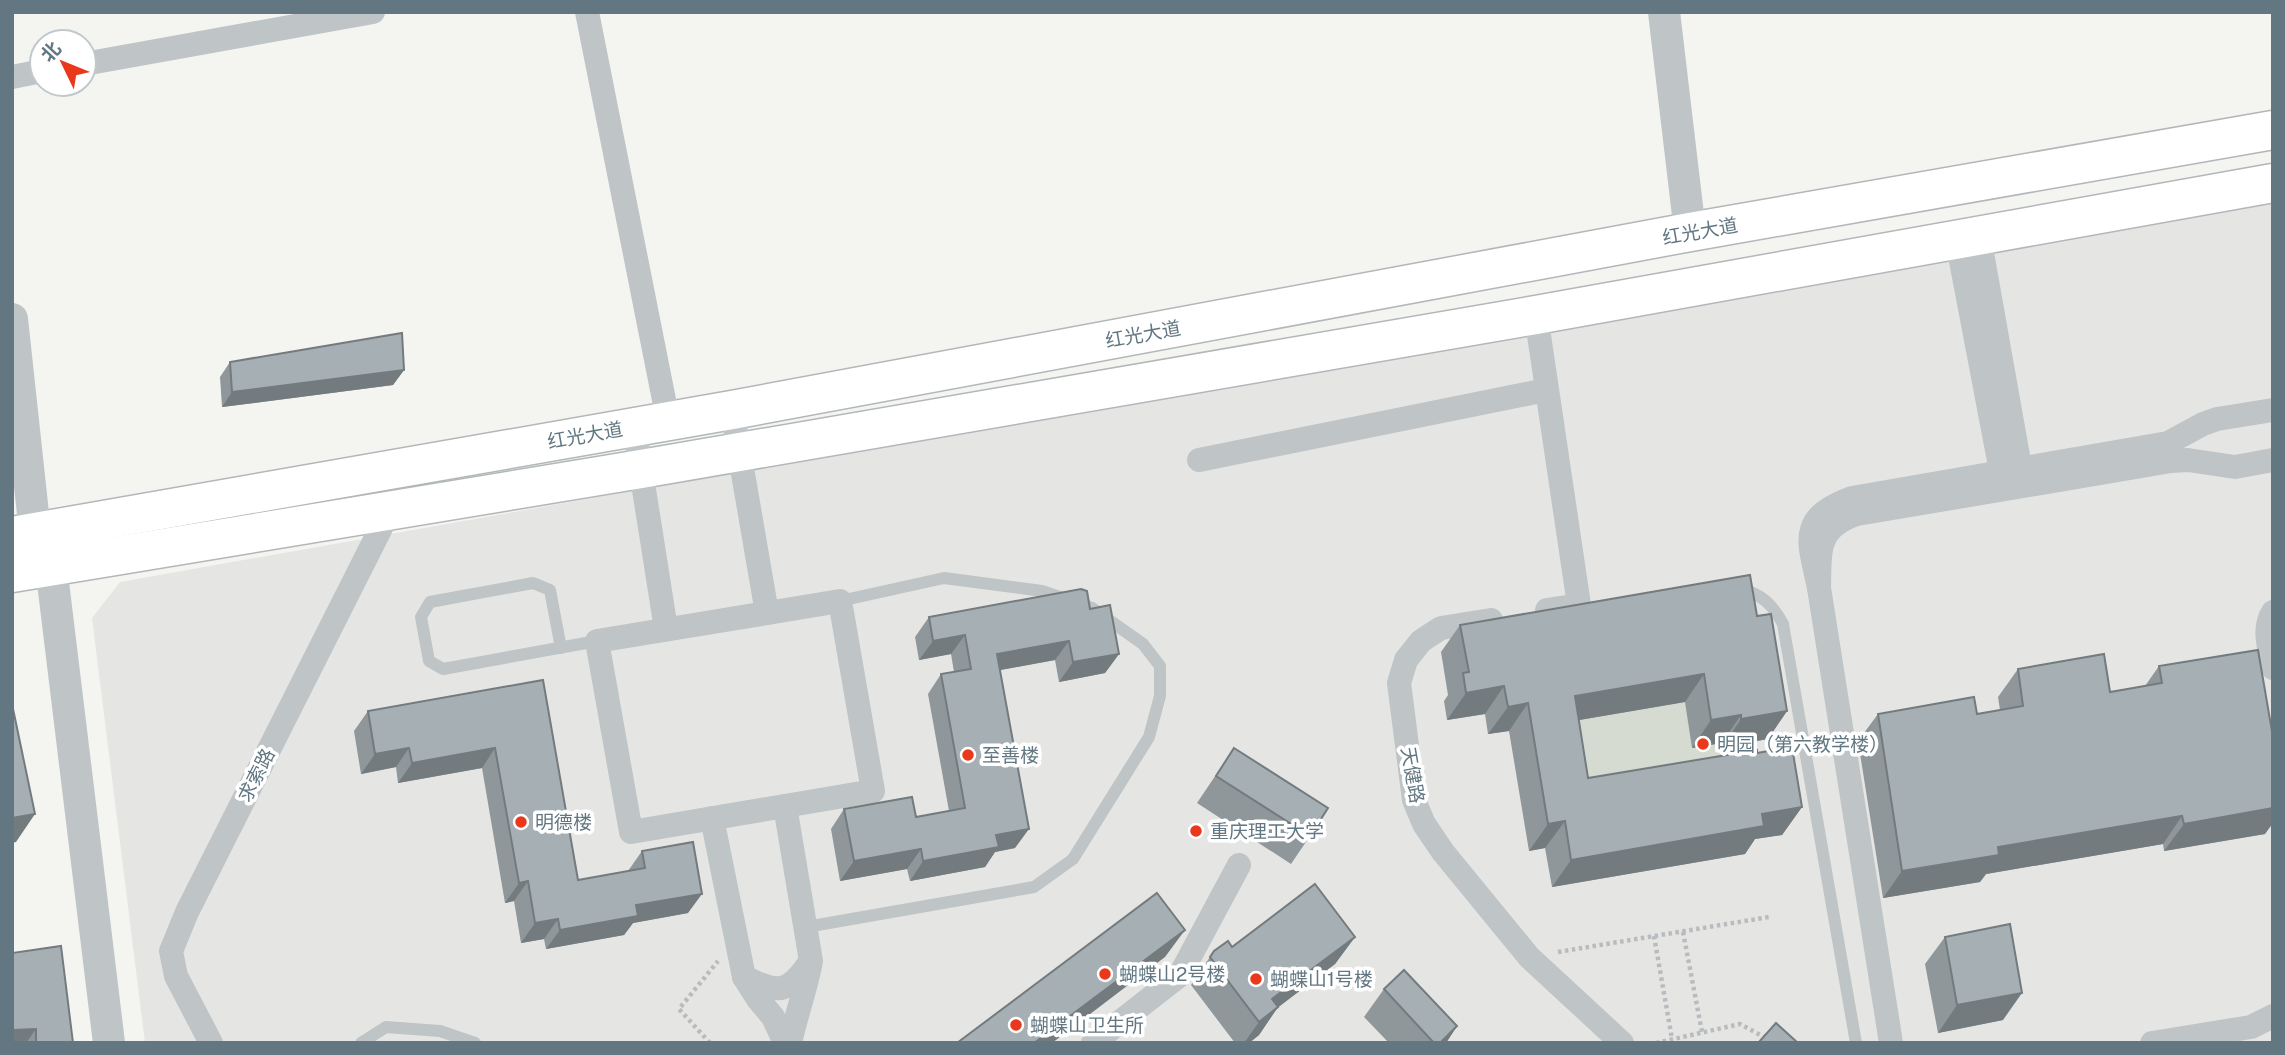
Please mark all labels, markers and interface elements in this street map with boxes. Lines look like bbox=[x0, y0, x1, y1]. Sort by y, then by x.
north arrow bbox=[28, 28, 98, 98]
text: 北 bbox=[36, 37, 65, 66]
street label: 红光大道 bbox=[1661, 214, 1739, 248]
street label: 红光大道 bbox=[1104, 317, 1182, 351]
street label: 红光大道 bbox=[546, 418, 624, 452]
place label: 明园（第六教学楼） bbox=[1717, 733, 1888, 755]
marker: 明园（第六教学楼） bbox=[1695, 736, 1711, 752]
place label: 至善楼 bbox=[982, 744, 1039, 766]
street label: 求索路 bbox=[233, 745, 279, 805]
street label: 天健路 bbox=[1397, 745, 1429, 805]
marker: 至善楼 bbox=[960, 747, 976, 763]
place label: 明德楼 bbox=[535, 811, 592, 833]
marker: 明德楼 bbox=[513, 814, 529, 830]
place label: 重庆理工大学 bbox=[1210, 820, 1324, 842]
marker: 重庆理工大学 bbox=[1188, 823, 1204, 839]
place label: 蝴蝶山2号楼 bbox=[1119, 963, 1225, 985]
marker: 蝴蝶山2号楼 bbox=[1097, 966, 1113, 982]
place label: 蝴蝶山1号楼 bbox=[1270, 968, 1373, 990]
marker: 蝴蝶山1号楼 bbox=[1248, 971, 1264, 987]
place label: 蝴蝶山卫生所 bbox=[1030, 1014, 1144, 1036]
marker: 蝴蝶山卫生所 bbox=[1008, 1017, 1024, 1033]

